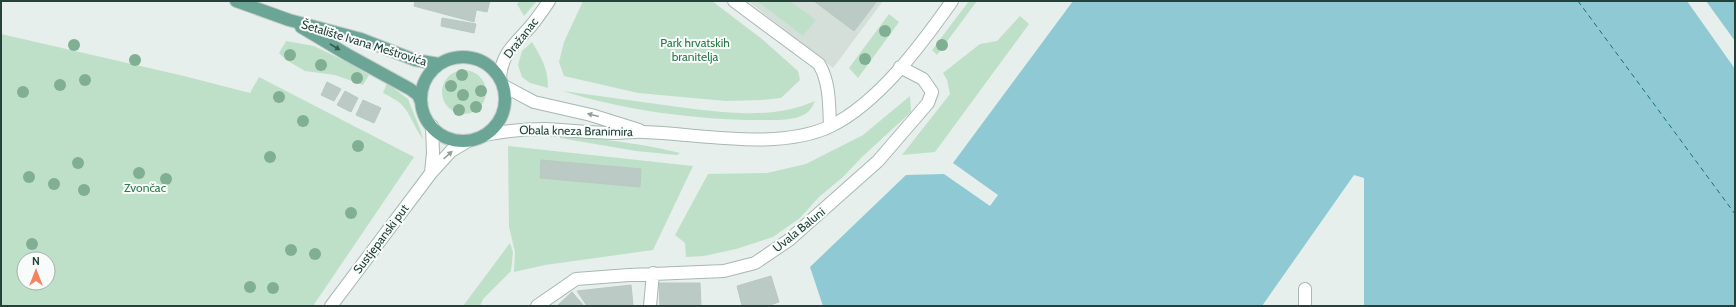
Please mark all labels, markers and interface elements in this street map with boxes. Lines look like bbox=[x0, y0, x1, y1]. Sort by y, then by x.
street label: Dražanac bbox=[500, 14, 541, 61]
street label: Šetalište Ivana Meštrovića bbox=[300, 16, 429, 69]
park label: Park hrvatskih branitelja bbox=[660, 35, 730, 64]
one-way arrow bbox=[329, 44, 341, 51]
one-way arrow bbox=[587, 112, 600, 118]
street label: Obala kneza Branimira bbox=[519, 122, 633, 139]
one-way arrow bbox=[442, 150, 453, 159]
park label: Zvončac bbox=[124, 180, 167, 195]
street label: Sustjepanski put bbox=[350, 201, 411, 276]
street label: Uvala Baluni bbox=[770, 204, 828, 255]
north arrow bbox=[16, 251, 56, 291]
text: N bbox=[32, 254, 40, 268]

